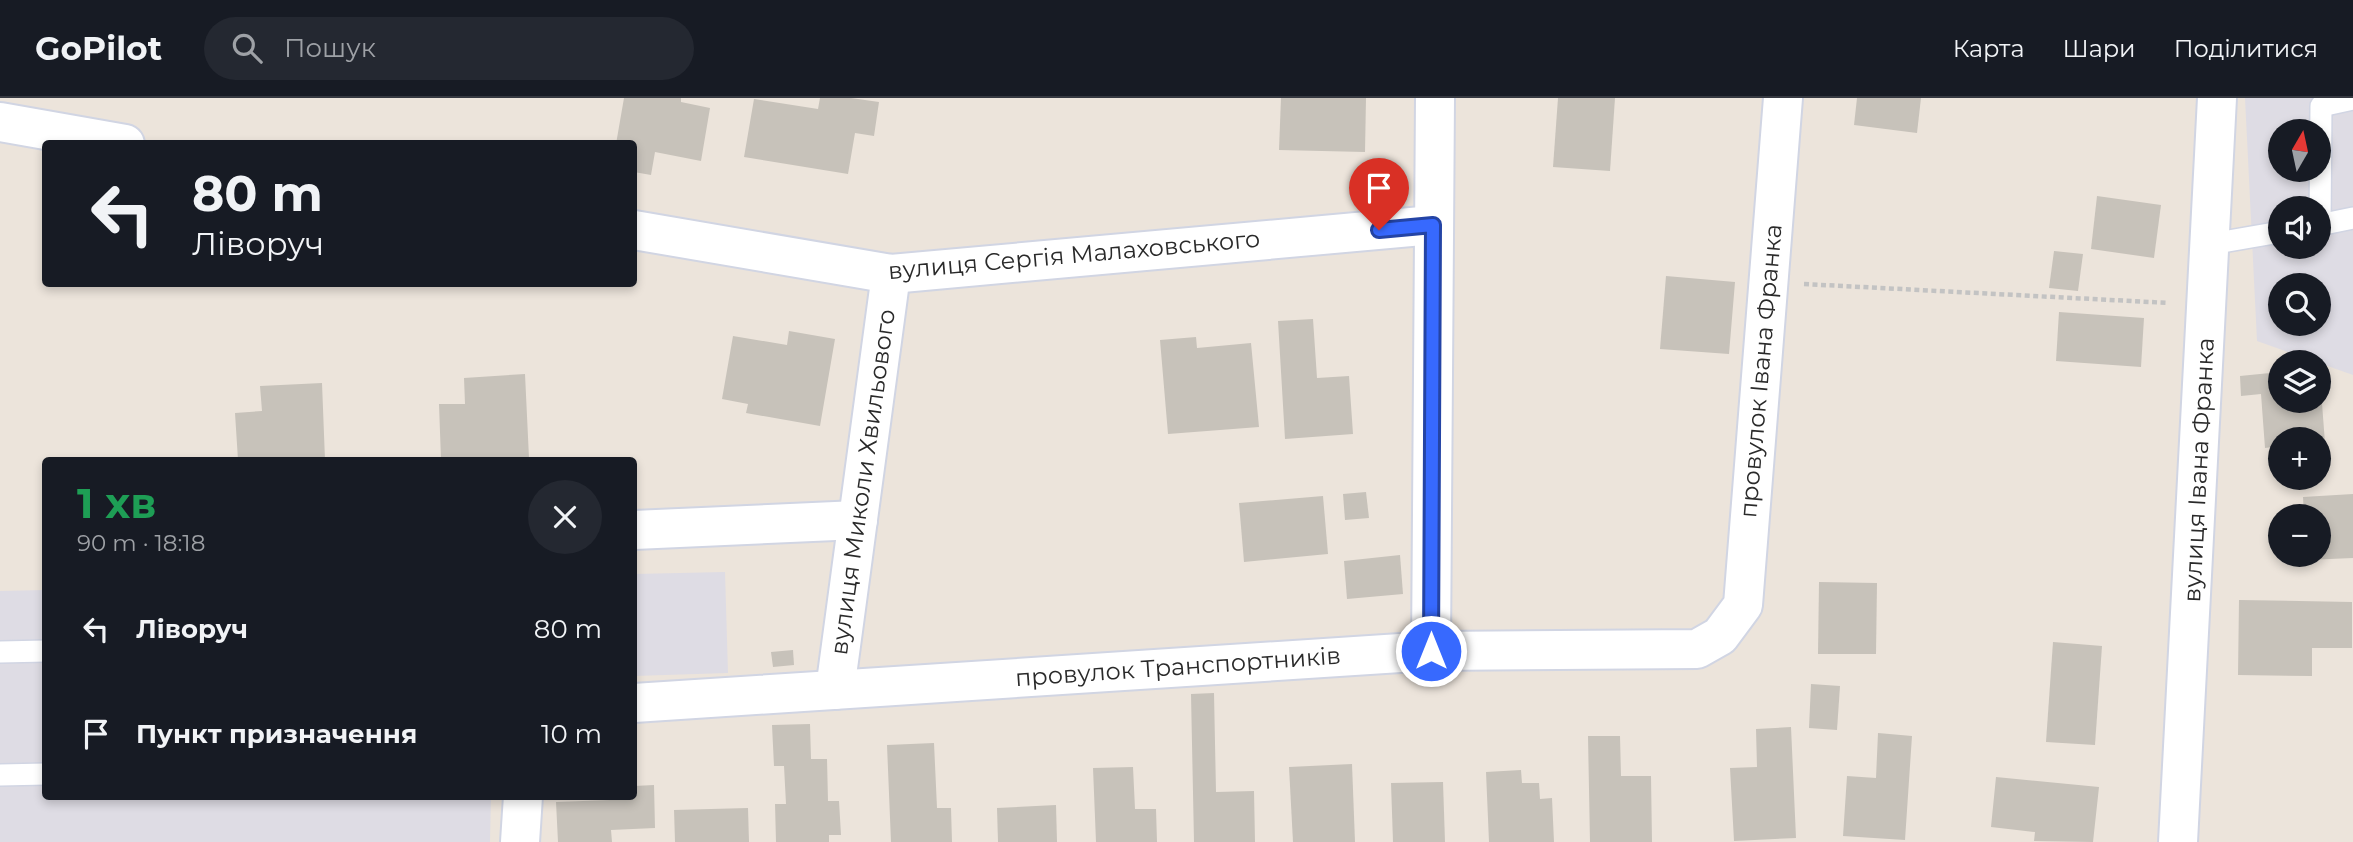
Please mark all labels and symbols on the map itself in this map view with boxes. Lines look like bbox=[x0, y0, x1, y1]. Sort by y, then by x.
north arrow bbox=[2268, 119, 2331, 182]
pin bbox=[1349, 158, 1409, 230]
street label: провулок Івана Франка bbox=[1733, 223, 1788, 519]
street label: вулиця Сергія Малаховського bbox=[887, 224, 1261, 285]
street label: вулиця Миколи Хвильового bbox=[824, 307, 901, 657]
street label: вулиця Івана Франка bbox=[2177, 337, 2220, 603]
position arrow bbox=[1394, 614, 1468, 688]
street label: провулок Транспортників bbox=[1014, 641, 1342, 692]

